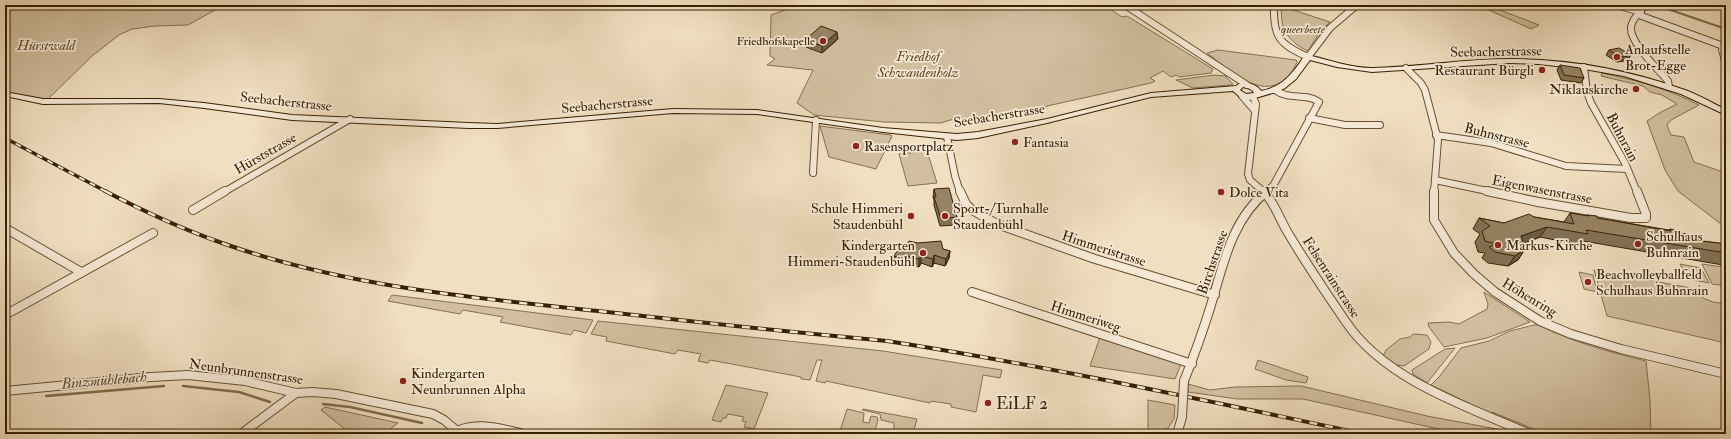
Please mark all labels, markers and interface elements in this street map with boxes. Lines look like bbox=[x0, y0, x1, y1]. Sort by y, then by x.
park label: queerbeete bbox=[1281, 22, 1326, 37]
place label: Friedhofskapelle bbox=[736, 34, 815, 49]
marker: Friedhofskapelle bbox=[818, 36, 828, 46]
park label: Hürstwald bbox=[16, 37, 76, 54]
place label: Anlaufstelle Brot-Egge bbox=[1624, 41, 1691, 74]
street label: Seebacherstrasse bbox=[1450, 42, 1542, 61]
park label: Friedhof Schwandenholz bbox=[876, 48, 959, 81]
marker: Anlaufstelle Brot-Egge bbox=[1612, 52, 1622, 62]
place label: Restaurant Bürgli bbox=[1435, 62, 1534, 79]
marker: Restaurant Bürgli bbox=[1537, 65, 1547, 75]
place label: Niklauskirche bbox=[1549, 81, 1628, 98]
marker: Niklauskirche bbox=[1631, 84, 1641, 94]
street label: Seebacherstrasse bbox=[239, 88, 333, 115]
street label: Seebacherstrasse bbox=[561, 92, 654, 117]
street label: Seebacherstrasse bbox=[952, 100, 1046, 131]
street label: Buhnrain bbox=[1603, 110, 1642, 165]
street label: Buhnstrasse bbox=[1462, 119, 1531, 152]
street label: Hürststrasse bbox=[231, 129, 299, 178]
place label: Fantasia bbox=[1023, 134, 1069, 151]
marker: Fantasia bbox=[1010, 137, 1020, 147]
place label: Rasensportplatz bbox=[864, 138, 954, 156]
marker: Rasensportplatz bbox=[851, 141, 861, 151]
street label: Eigenwasenstrasse bbox=[1490, 171, 1594, 208]
place label: Dolce Vita bbox=[1229, 184, 1289, 201]
marker: Dolce Vita bbox=[1216, 187, 1226, 197]
place label: Schule Himmeri Staudenbühl bbox=[811, 200, 903, 233]
place label: Sport-/Turnhalle Staudenbühl bbox=[953, 200, 1049, 233]
marker: Schule Himmeri Staudenbühl bbox=[906, 211, 916, 221]
marker: Sport-/Turnhalle Staudenbühl bbox=[940, 211, 950, 221]
street label: Himmeristrasse bbox=[1060, 227, 1148, 270]
street label: Birchstrasse bbox=[1194, 228, 1231, 296]
place label: Schulhaus Buhnrain bbox=[1646, 228, 1703, 261]
street label: Felsenrainstrasse bbox=[1299, 233, 1364, 321]
place label: Kindergarten Himmeri-Staudenbühl bbox=[787, 237, 915, 270]
place label: Markus-Kirche bbox=[1506, 237, 1593, 254]
marker: Schulhaus Buhnrain bbox=[1633, 239, 1643, 249]
marker: Markus-Kirche bbox=[1493, 240, 1503, 250]
marker: Kindergarten Himmeri-Staudenbühl bbox=[918, 248, 928, 258]
place label: Beachvolleyballfeld Schulhaus Buhnrain bbox=[1596, 266, 1709, 299]
street label: Höhenring bbox=[1499, 274, 1561, 321]
marker: Beachvolleyballfeld Schulhaus Buhnrain bbox=[1583, 277, 1593, 287]
street label: Himmeriweg bbox=[1049, 297, 1124, 336]
street label: Neunbrunnenstrasse bbox=[188, 355, 304, 388]
place label: Kindergarten Neunbrunnen Alpha bbox=[411, 365, 526, 399]
water label: Binzmühlebach bbox=[59, 367, 148, 394]
marker: Kindergarten Neunbrunnen Alpha bbox=[398, 376, 408, 386]
place label: EiLF 2 bbox=[996, 393, 1048, 414]
marker: EiLF 2 bbox=[983, 398, 993, 408]

